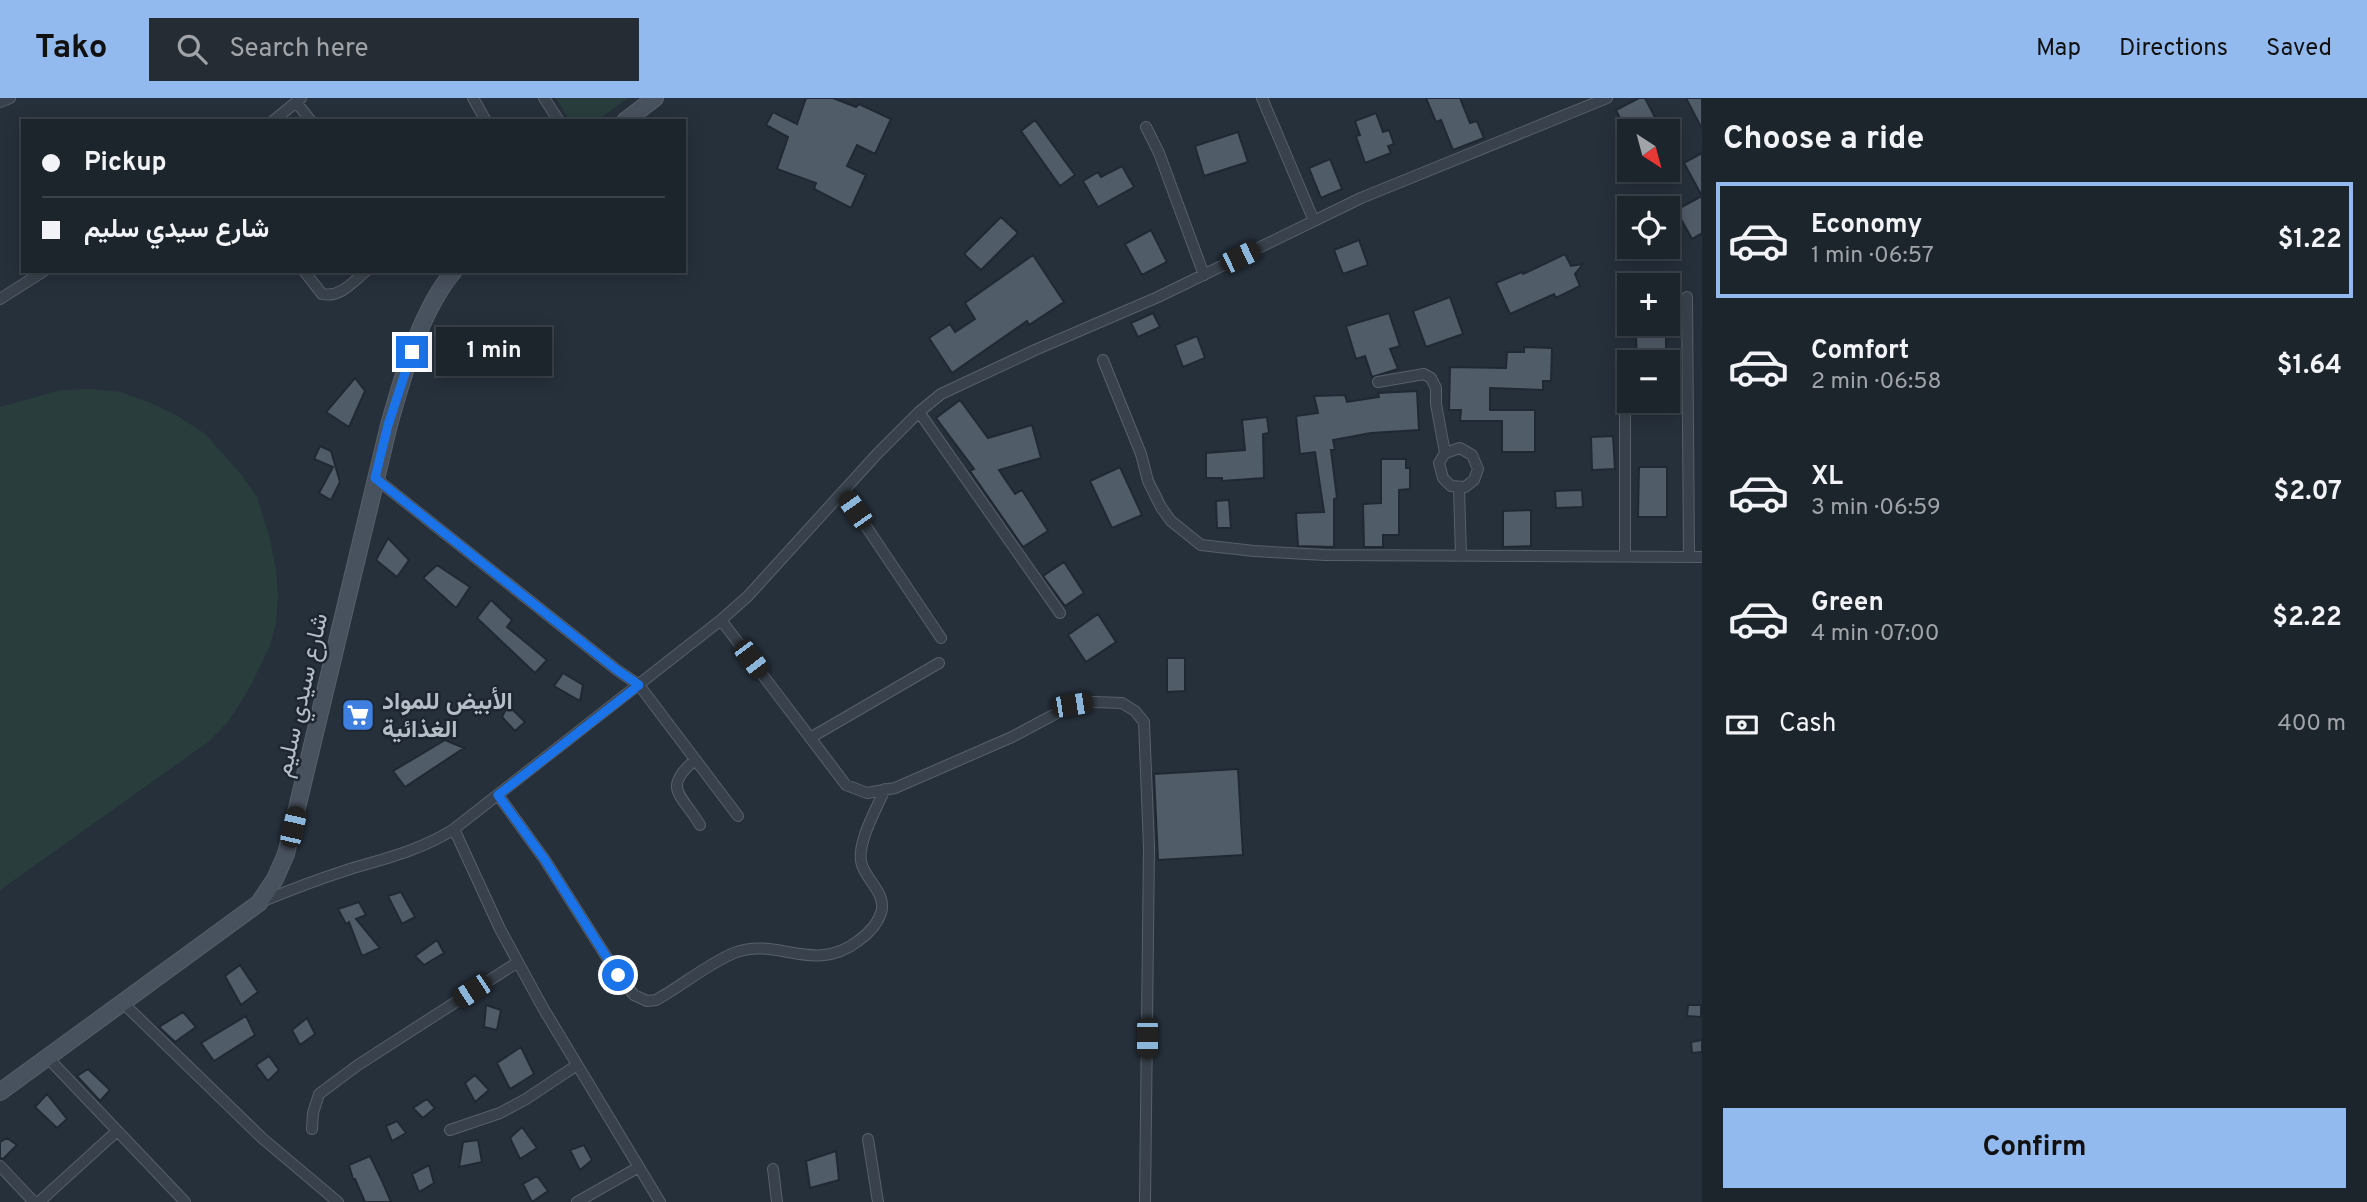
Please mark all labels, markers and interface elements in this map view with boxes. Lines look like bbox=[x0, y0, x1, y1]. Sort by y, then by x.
search box bbox=[149, 18, 639, 81]
text: Tako bbox=[35, 28, 107, 70]
icon: search bbox=[173, 30, 211, 68]
text: Search here bbox=[229, 33, 368, 66]
text: Map bbox=[2036, 34, 2081, 64]
text: Directions bbox=[2119, 34, 2228, 64]
text: Saved bbox=[2266, 34, 2332, 64]
north arrow bbox=[1617, 119, 1680, 182]
map controls bbox=[1617, 119, 1680, 413]
text: Choose a ride bbox=[1723, 120, 1924, 160]
text: Pickup bbox=[84, 147, 167, 180]
button: locate bbox=[1617, 196, 1680, 259]
icon: car bbox=[1727, 209, 1790, 272]
text: Economy bbox=[1811, 209, 1922, 242]
text: شارع سيدي سليم bbox=[84, 214, 269, 247]
text: $1.22 bbox=[2278, 224, 2342, 257]
car bbox=[1217, 238, 1264, 276]
text: 1 min · 06:57 bbox=[1811, 242, 1934, 271]
button: + bbox=[1617, 273, 1680, 336]
callout: 1 min bbox=[436, 328, 552, 376]
icon: car bbox=[1727, 335, 1790, 398]
text: Comfort bbox=[1811, 335, 1909, 368]
route end bbox=[396, 336, 428, 368]
text: 1 min bbox=[466, 337, 522, 366]
button: − bbox=[1617, 350, 1680, 413]
text: $1.64 bbox=[2277, 350, 2342, 383]
text: 2 min · 06:58 bbox=[1811, 368, 1942, 397]
icon: car bbox=[1727, 461, 1790, 524]
text: XL bbox=[1811, 461, 1843, 494]
text: $2.07 bbox=[2274, 476, 2342, 509]
car bbox=[835, 487, 876, 533]
text: 3 min · 06:59 bbox=[1811, 494, 1941, 523]
icon: car bbox=[1727, 587, 1790, 650]
text: Green bbox=[1811, 587, 1884, 620]
text: $2.22 bbox=[2272, 602, 2342, 635]
street label: شارع سيدي سليم bbox=[270, 611, 338, 781]
text: 4 min · 07:00 bbox=[1811, 620, 1939, 649]
car bbox=[730, 636, 773, 682]
place label: الأبيض للمواد الغذائية bbox=[382, 686, 513, 746]
car bbox=[1050, 691, 1095, 719]
supermarket icon: الأبيض للمواد الغذائية bbox=[339, 696, 377, 734]
icon: cash bbox=[1723, 706, 1761, 744]
text: Cash bbox=[1779, 708, 1836, 741]
text: 400 m bbox=[2277, 710, 2346, 739]
car bbox=[279, 804, 308, 850]
route start bbox=[602, 959, 634, 991]
car bbox=[449, 971, 496, 1011]
car bbox=[1137, 1017, 1158, 1059]
button: Confirm bbox=[1723, 1108, 2346, 1188]

